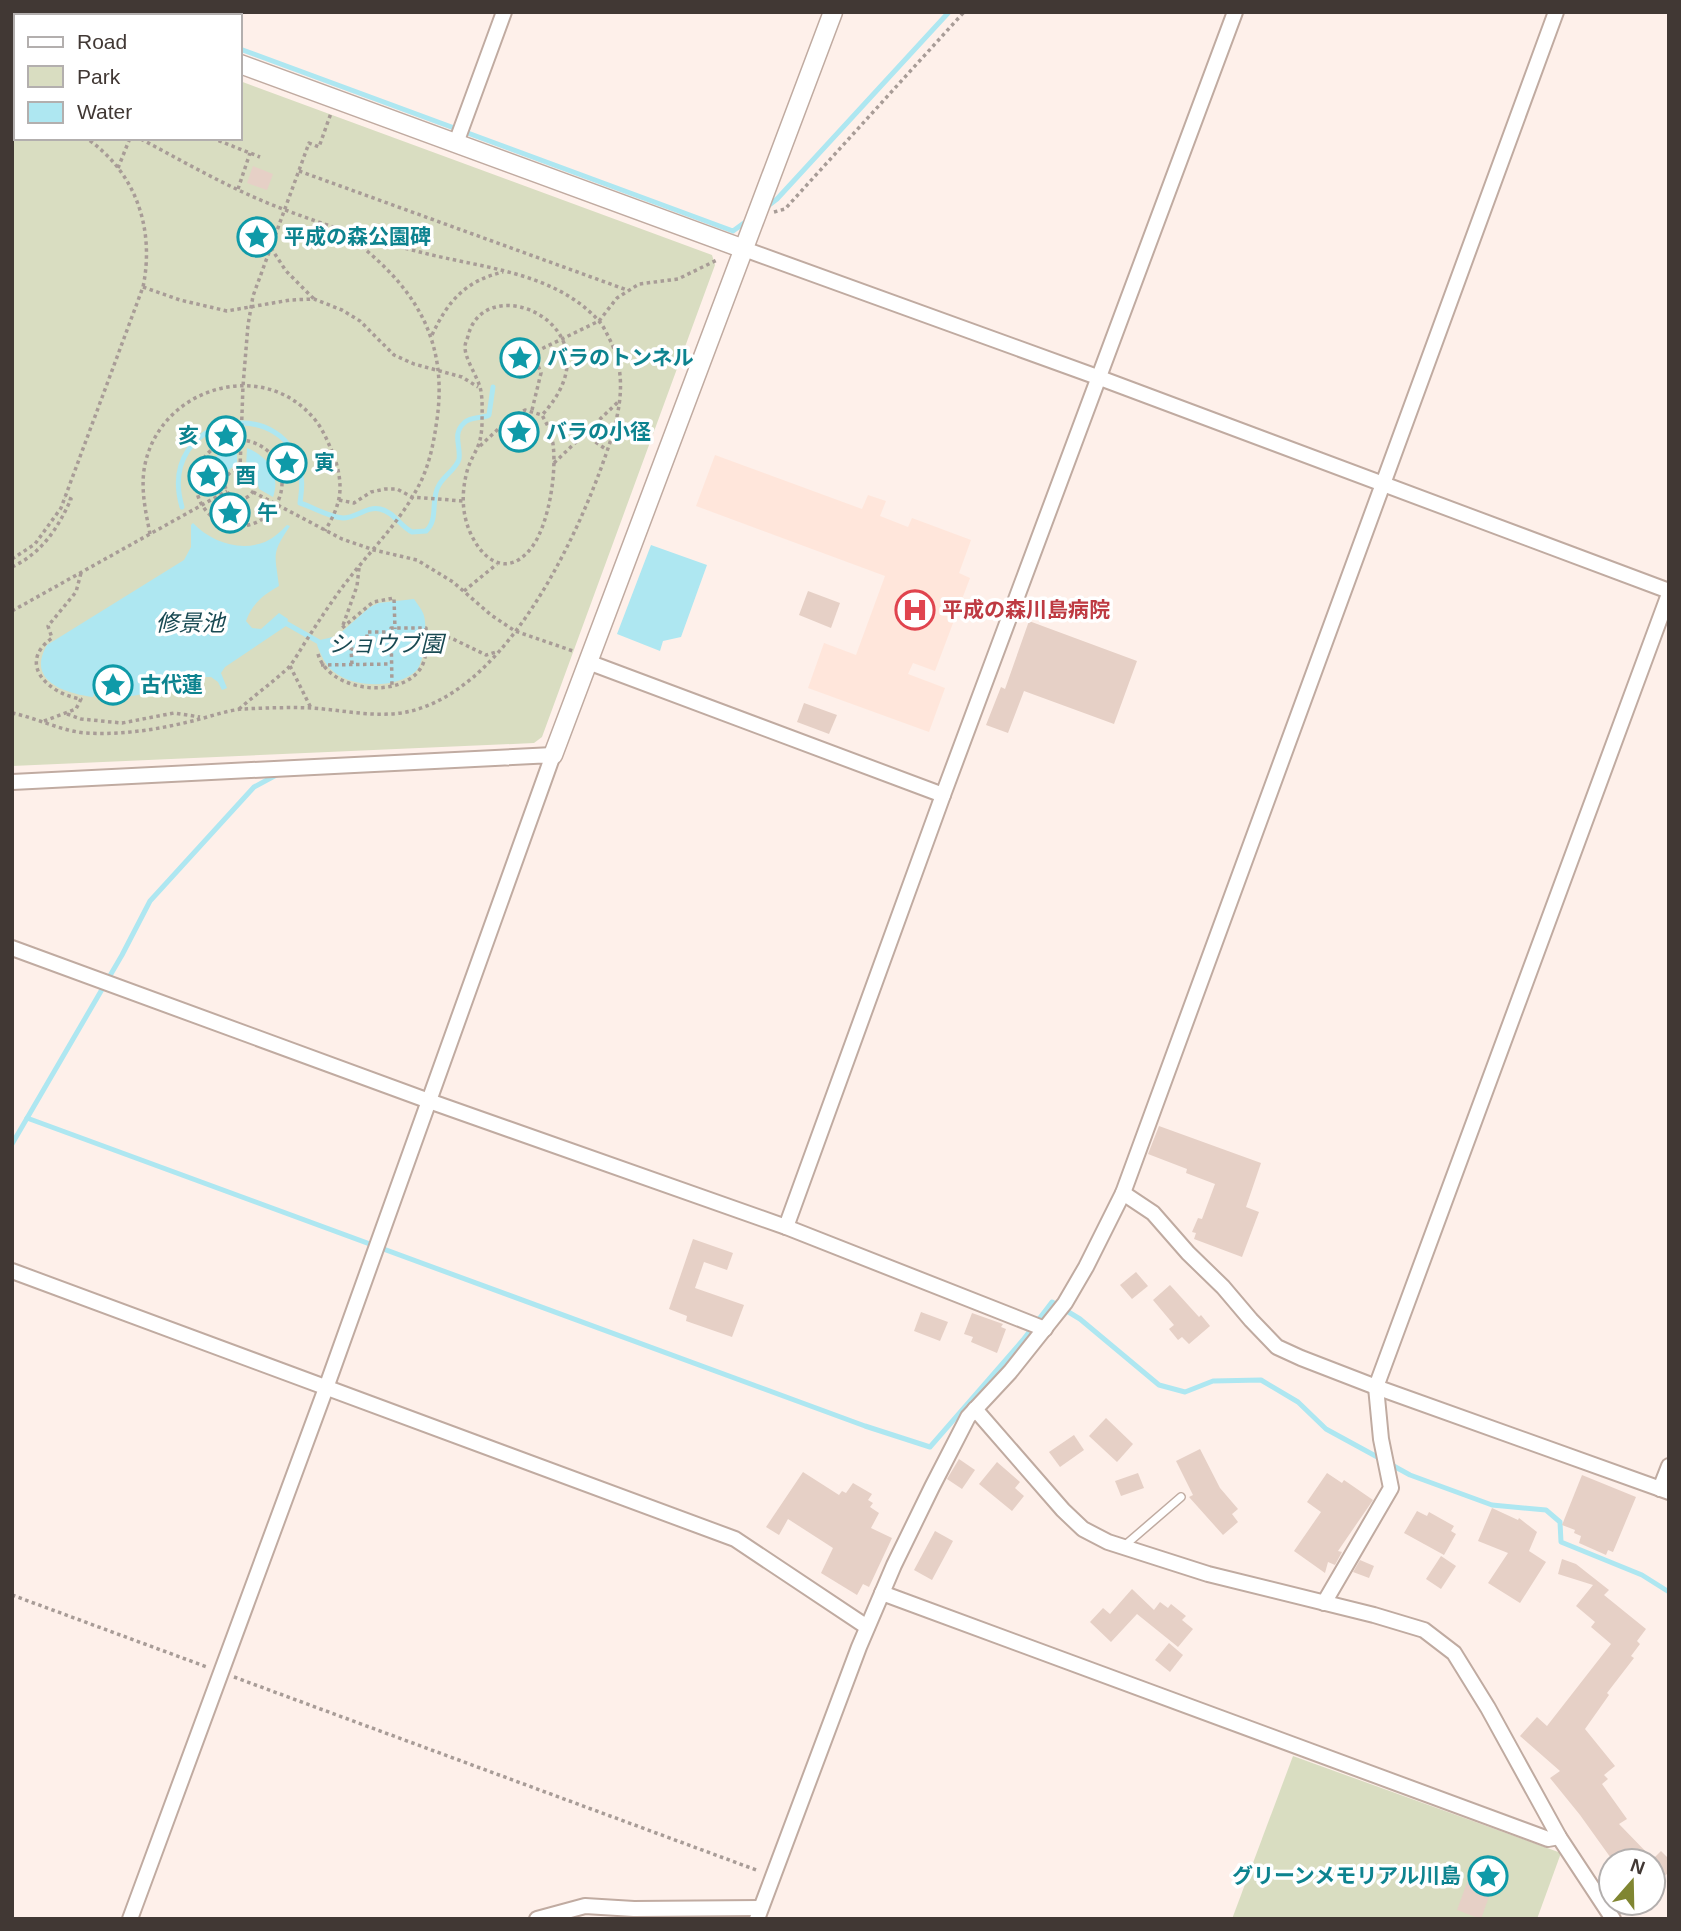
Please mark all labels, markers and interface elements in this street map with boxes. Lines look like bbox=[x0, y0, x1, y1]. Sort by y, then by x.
legend bbox=[14, 14, 242, 140]
text: Road bbox=[77, 30, 127, 53]
text: Park bbox=[77, 65, 121, 88]
text: Water bbox=[77, 100, 132, 123]
place icon: 平成の森公園碑 bbox=[236, 216, 278, 258]
place label: 平成の森公園碑 bbox=[284, 225, 431, 248]
place icon: バラのトンネル bbox=[499, 337, 541, 379]
place label: バラのトンネル bbox=[547, 346, 694, 369]
place icon: バラの小径 bbox=[498, 411, 540, 453]
place icon: 亥 bbox=[205, 415, 247, 457]
place label: バラの小径 bbox=[546, 420, 651, 443]
place label: 亥 bbox=[178, 424, 199, 447]
place icon: 寅 bbox=[266, 442, 308, 484]
place label: 寅 bbox=[314, 451, 335, 474]
place icon: 酉 bbox=[187, 455, 229, 497]
place label: 酉 bbox=[235, 464, 256, 487]
place icon: 午 bbox=[209, 492, 251, 534]
place label: 午 bbox=[257, 501, 278, 524]
hospital icon: 平成の森川島病院 bbox=[894, 589, 936, 631]
place label: 平成の森川島病院 bbox=[942, 598, 1110, 621]
water label: 修景池 bbox=[156, 610, 227, 636]
water label: ショウブ園 bbox=[329, 631, 447, 657]
place icon: 古代蓮 bbox=[92, 664, 134, 706]
place label: 古代蓮 bbox=[140, 673, 203, 696]
north arrow bbox=[1597, 1847, 1667, 1917]
text: N bbox=[1628, 1854, 1648, 1879]
place icon: グリーンメモリアル川島 bbox=[1467, 1855, 1509, 1897]
place label: グリーンメモリアル川島 bbox=[1232, 1864, 1461, 1887]

